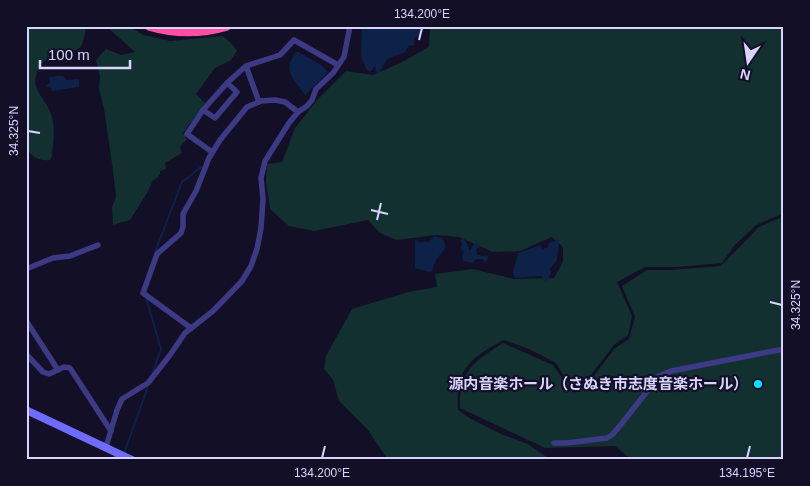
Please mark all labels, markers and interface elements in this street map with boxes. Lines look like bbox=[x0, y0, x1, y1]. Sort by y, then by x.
text: 134.200°E bbox=[394, 7, 450, 21]
scale bar bbox=[40, 38, 130, 70]
north arrow bbox=[722, 38, 772, 88]
text: 100 m bbox=[48, 46, 90, 63]
text: N bbox=[738, 66, 752, 84]
text: 34.325°N bbox=[7, 106, 21, 156]
text: 34.325°N bbox=[789, 280, 803, 330]
place label: 源内音楽ホール（さぬき市志度音楽ホール） bbox=[448, 375, 748, 392]
marker: 源内音楽ホール（さぬき市志度音楽ホール） bbox=[752, 378, 764, 390]
text: 134.200°E bbox=[294, 466, 350, 480]
text: 134.195°E bbox=[719, 466, 775, 480]

